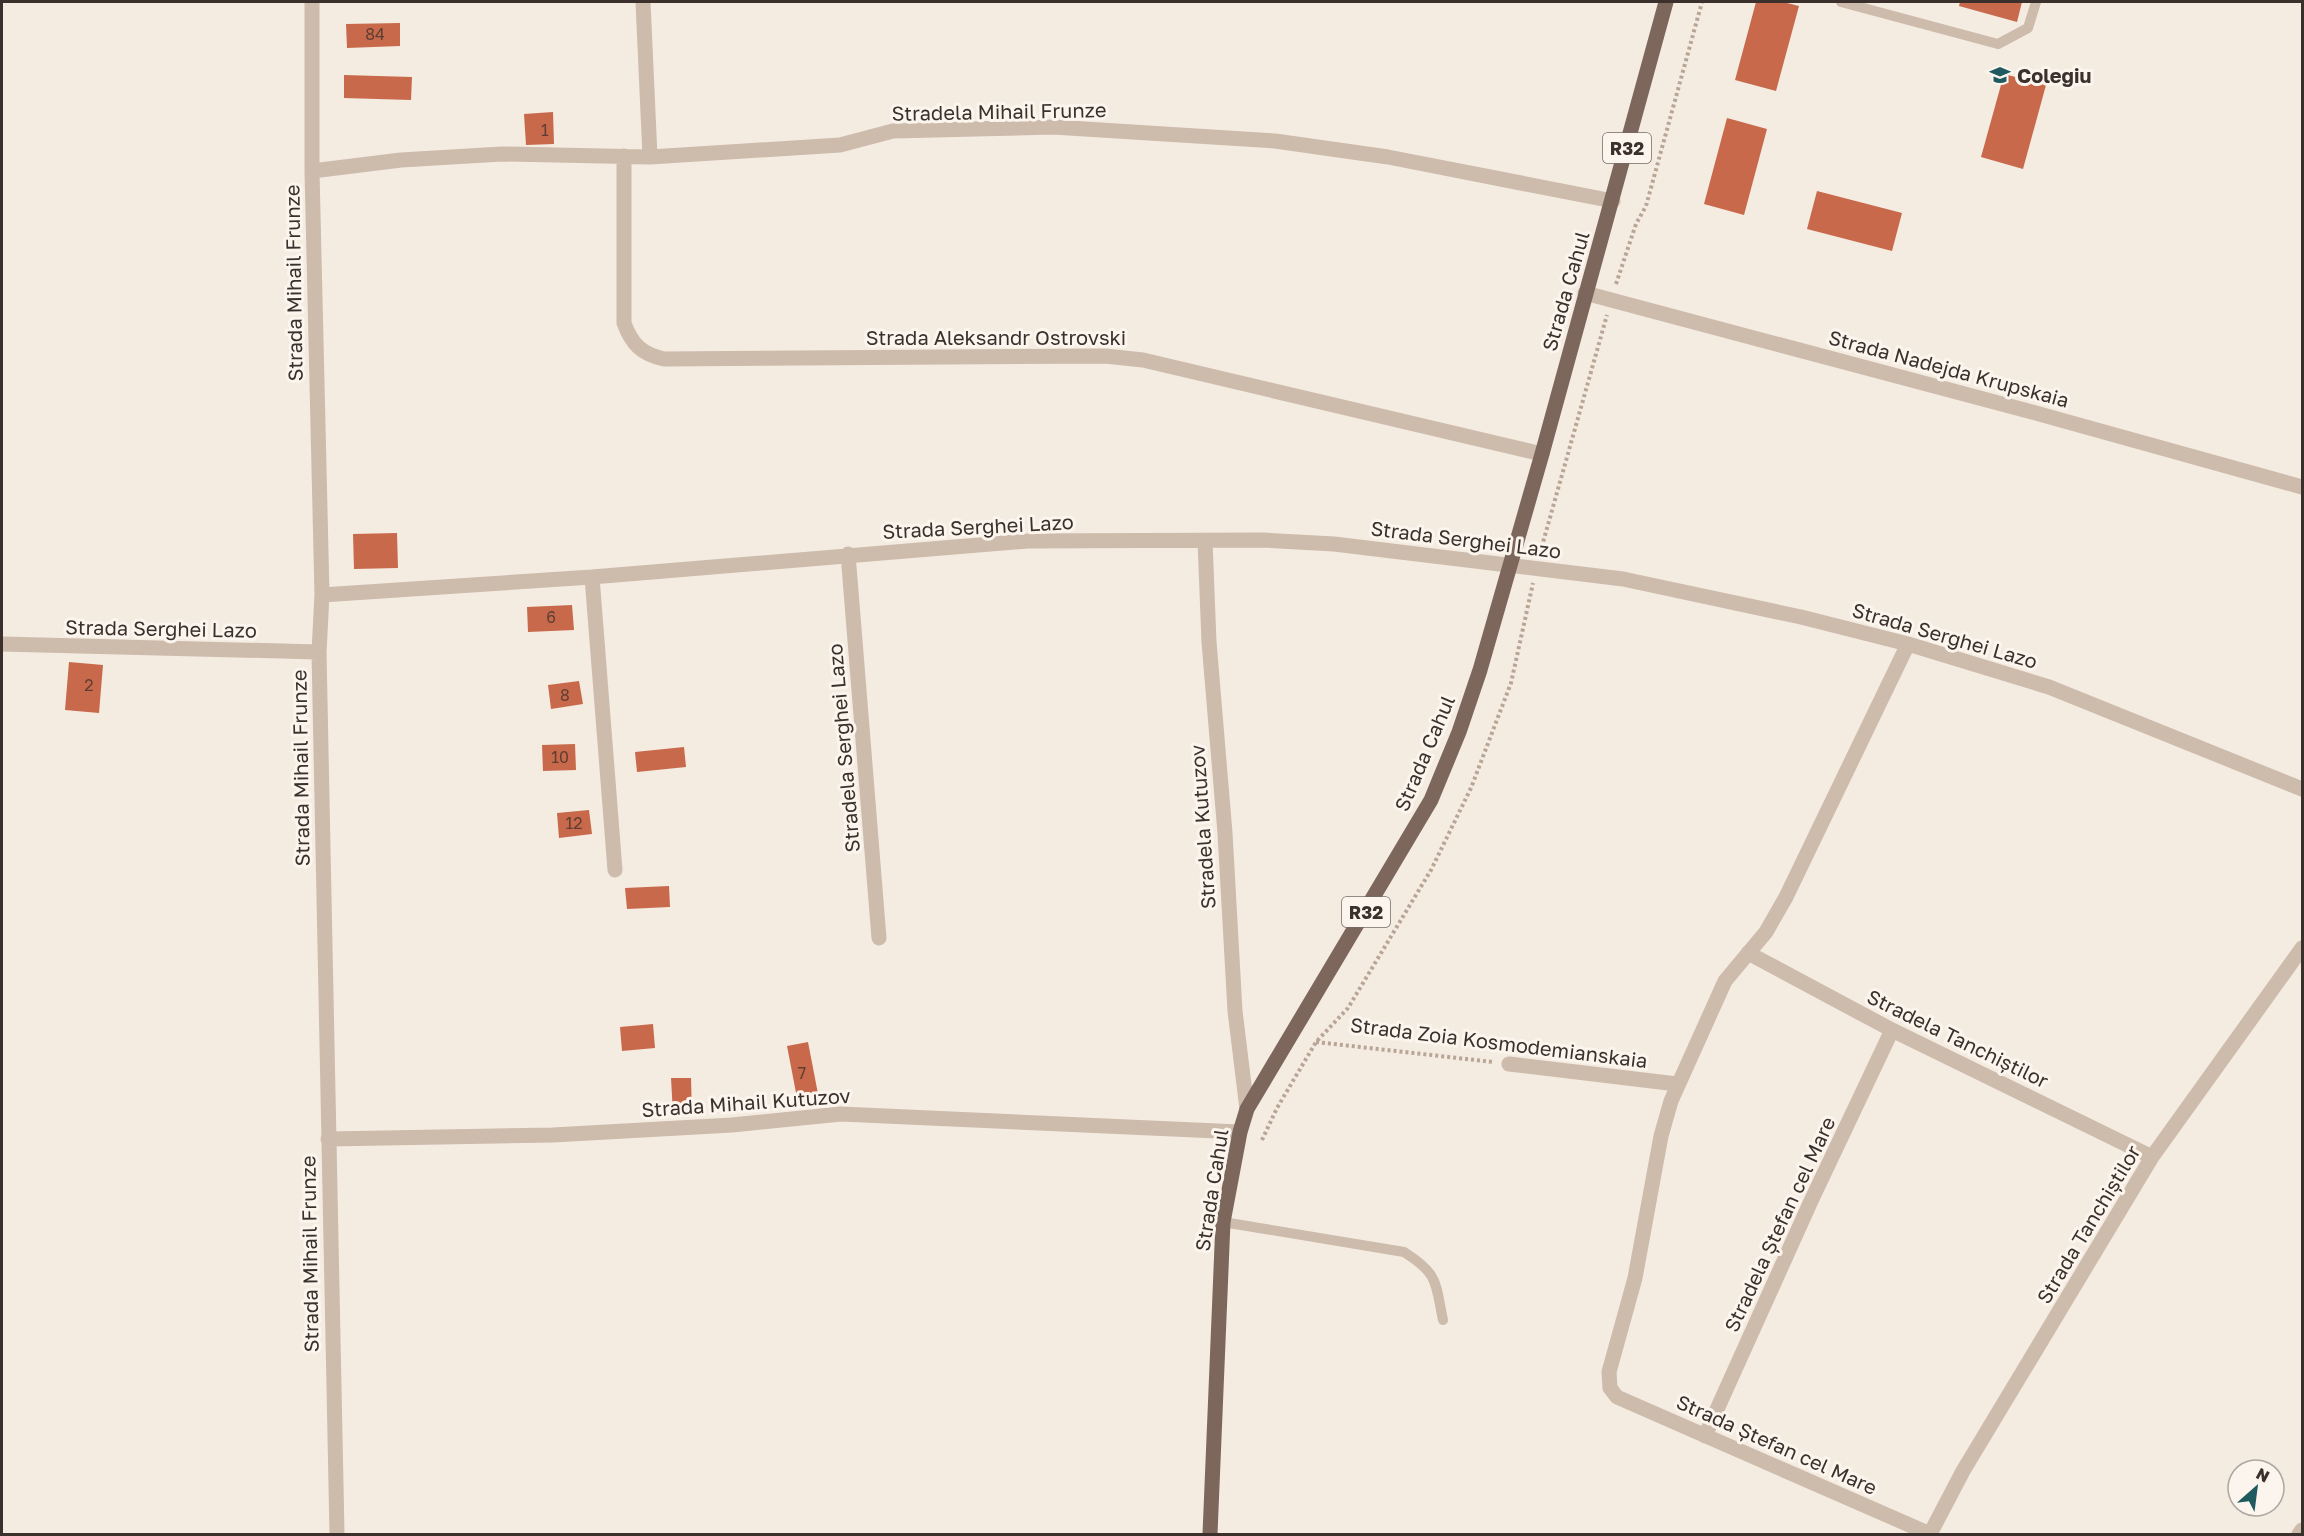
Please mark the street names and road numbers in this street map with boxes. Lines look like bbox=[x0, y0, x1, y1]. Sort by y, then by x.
street label: Stradela Mihail Frunze bbox=[891, 97, 1107, 125]
road number: R32 bbox=[1603, 133, 1651, 163]
street label: Strada Mihail Frunze bbox=[279, 184, 307, 382]
street label: Strada Cahul bbox=[1536, 228, 1594, 354]
street label: Strada Nadejda Krupskaia bbox=[1826, 324, 2072, 412]
street label: Strada Aleksandr Ostrovski bbox=[866, 325, 1126, 349]
street label: Strada Serghei Lazo bbox=[882, 509, 1074, 543]
street label: Strada Serghei Lazo bbox=[1369, 515, 1563, 563]
street label: Strada Serghei Lazo bbox=[1850, 597, 2040, 673]
street label: Strada Serghei Lazo bbox=[65, 614, 257, 642]
street label: Stradela Serghei Lazo bbox=[822, 643, 864, 853]
street label: Strada Mihail Frunze bbox=[286, 669, 314, 867]
street label: Strada Cahul bbox=[1389, 691, 1459, 815]
street label: Stradela Kutuzov bbox=[1184, 744, 1220, 910]
road number: R32 bbox=[1342, 897, 1390, 927]
street label: Stradela Tanchiștilor bbox=[1863, 984, 2053, 1093]
street label: Strada Zoia Kosmodemianskaia bbox=[1349, 1012, 1649, 1072]
street label: Strada Mihail Kutuzov bbox=[641, 1083, 851, 1121]
street label: Stradela Ștefan cel Mare bbox=[1719, 1113, 1840, 1336]
street label: Strada Cahul bbox=[1189, 1127, 1233, 1253]
street label: Strada Tanchiștilor bbox=[2031, 1140, 2146, 1308]
street label: Strada Mihail Frunze bbox=[295, 1155, 323, 1353]
street label: Strada Ștefan cel Mare bbox=[1673, 1389, 1881, 1500]

